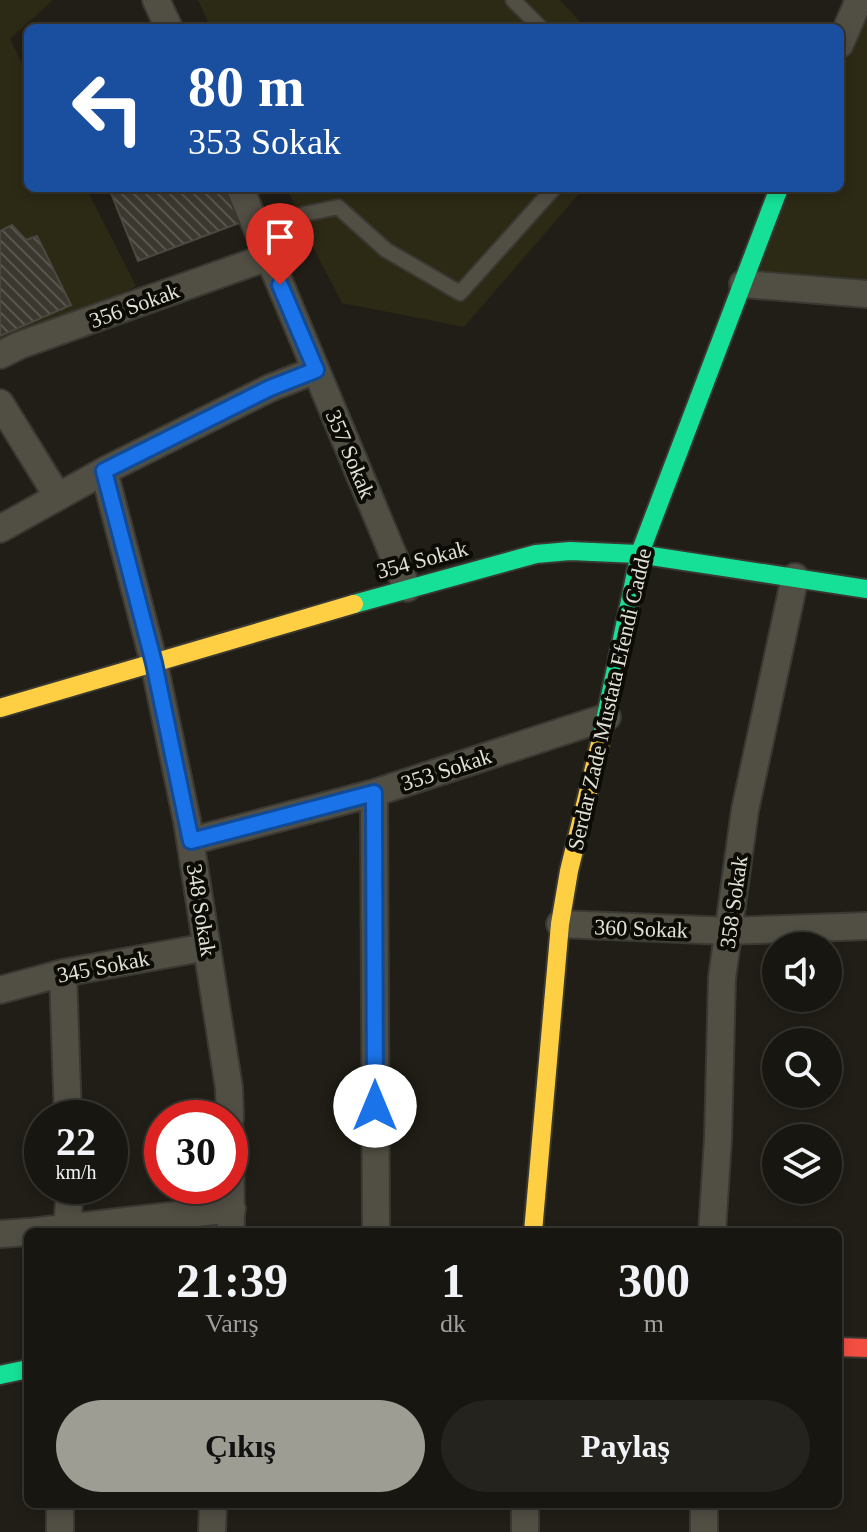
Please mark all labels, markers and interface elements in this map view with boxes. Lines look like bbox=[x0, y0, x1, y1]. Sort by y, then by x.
icon: left bbox=[56, 56, 160, 160]
text: 80 m bbox=[188, 56, 305, 118]
text: 353 Sokak bbox=[188, 122, 341, 162]
pin bbox=[246, 203, 314, 285]
icon: arrive bbox=[258, 215, 302, 259]
street label: 356 Sokak bbox=[86, 278, 182, 333]
street label: 357 Sokak bbox=[321, 406, 380, 502]
street label: 354 Sokak bbox=[374, 535, 471, 584]
street label: Serdar Zade Mustata Efendi Cadde bbox=[563, 546, 656, 853]
street label: 353 Sokak bbox=[398, 743, 494, 796]
street label: 358 Sokak bbox=[715, 854, 752, 950]
street label: 348 Sokak bbox=[182, 862, 221, 958]
street label: 360 Sokak bbox=[594, 914, 688, 943]
map controls bbox=[762, 932, 842, 1204]
button: sound bbox=[762, 932, 842, 1012]
street label: 345 Sokak bbox=[55, 945, 151, 988]
button: search bbox=[762, 1028, 842, 1108]
position arrow bbox=[333, 1064, 417, 1148]
speed limit sign: 30 bbox=[144, 1100, 248, 1204]
text: 22 bbox=[56, 1119, 96, 1164]
button: layers bbox=[762, 1124, 842, 1204]
text: km/h bbox=[55, 1161, 97, 1183]
text: 21:39 bbox=[176, 1254, 288, 1307]
text: 1 bbox=[441, 1254, 465, 1307]
text: 300 bbox=[618, 1254, 690, 1307]
text: Varış bbox=[205, 1309, 259, 1338]
text: dk bbox=[440, 1309, 466, 1338]
text: m bbox=[644, 1309, 664, 1338]
button: Çıkış bbox=[56, 1400, 425, 1492]
button: Paylaş bbox=[441, 1400, 810, 1492]

